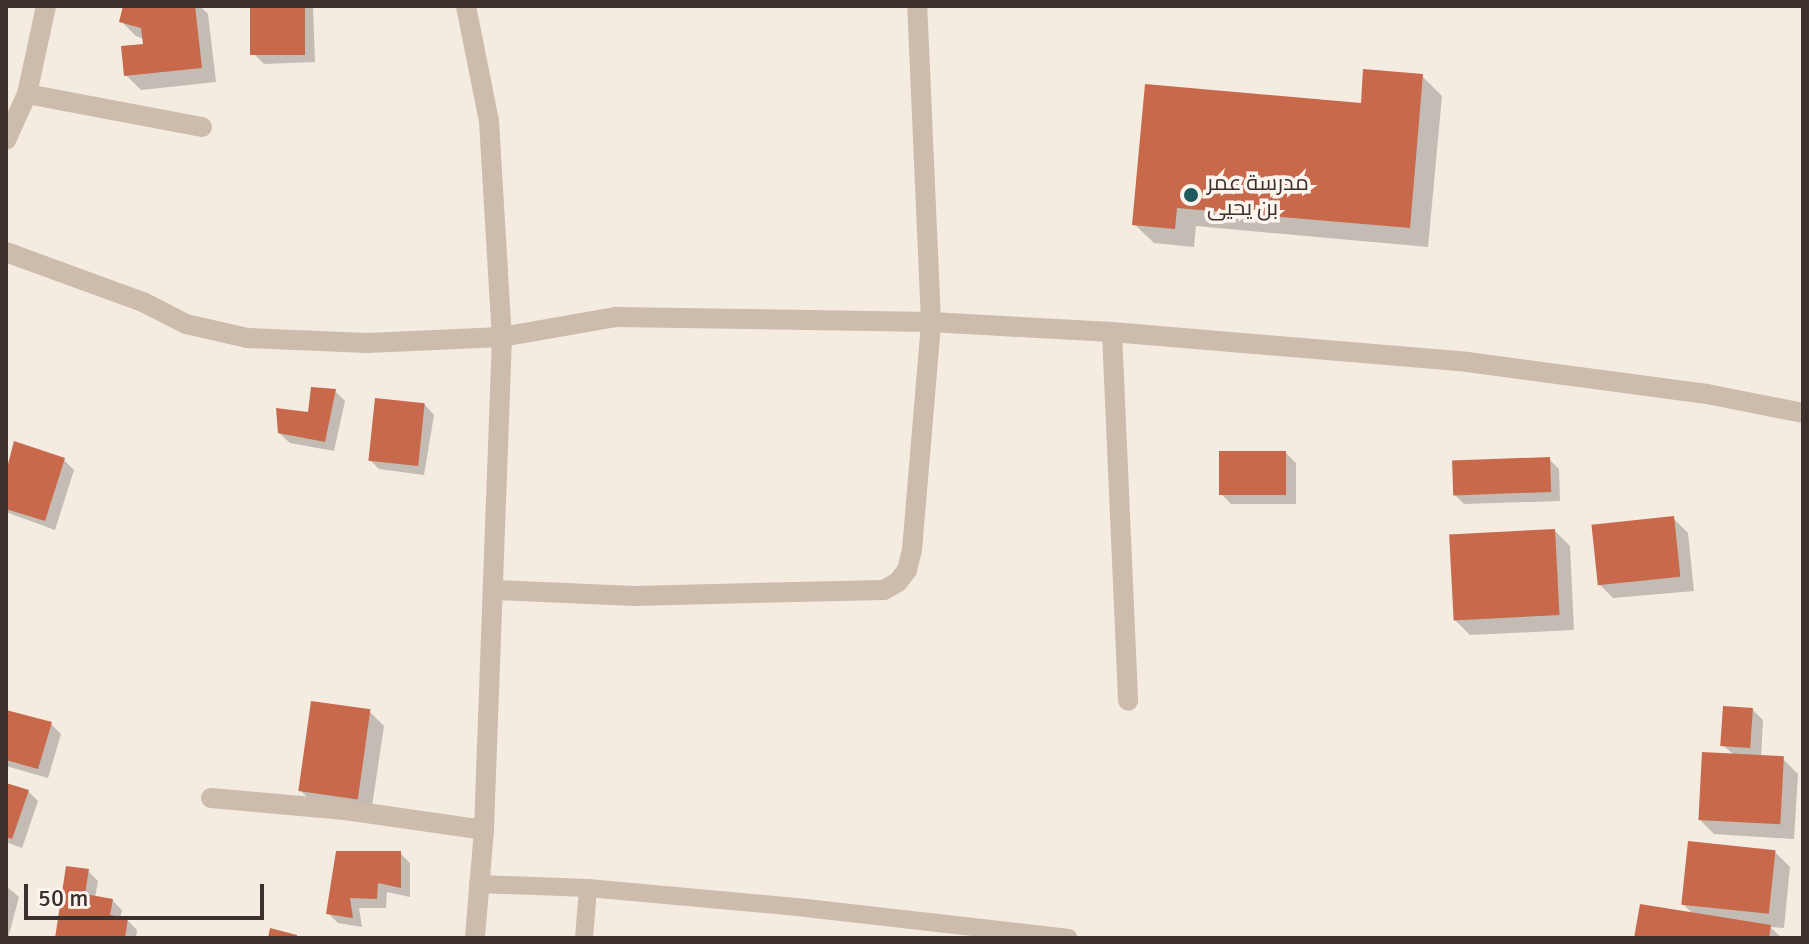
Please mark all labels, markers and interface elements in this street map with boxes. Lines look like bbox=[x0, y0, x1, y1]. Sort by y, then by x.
place label: مدرسة عمر بن يحيى bbox=[1207, 169, 1309, 220]
marker: مدرسة عمر بن يحيى bbox=[1182, 186, 1200, 204]
scale bar bbox=[28, 868, 268, 918]
text: 50 m bbox=[38, 883, 88, 913]

